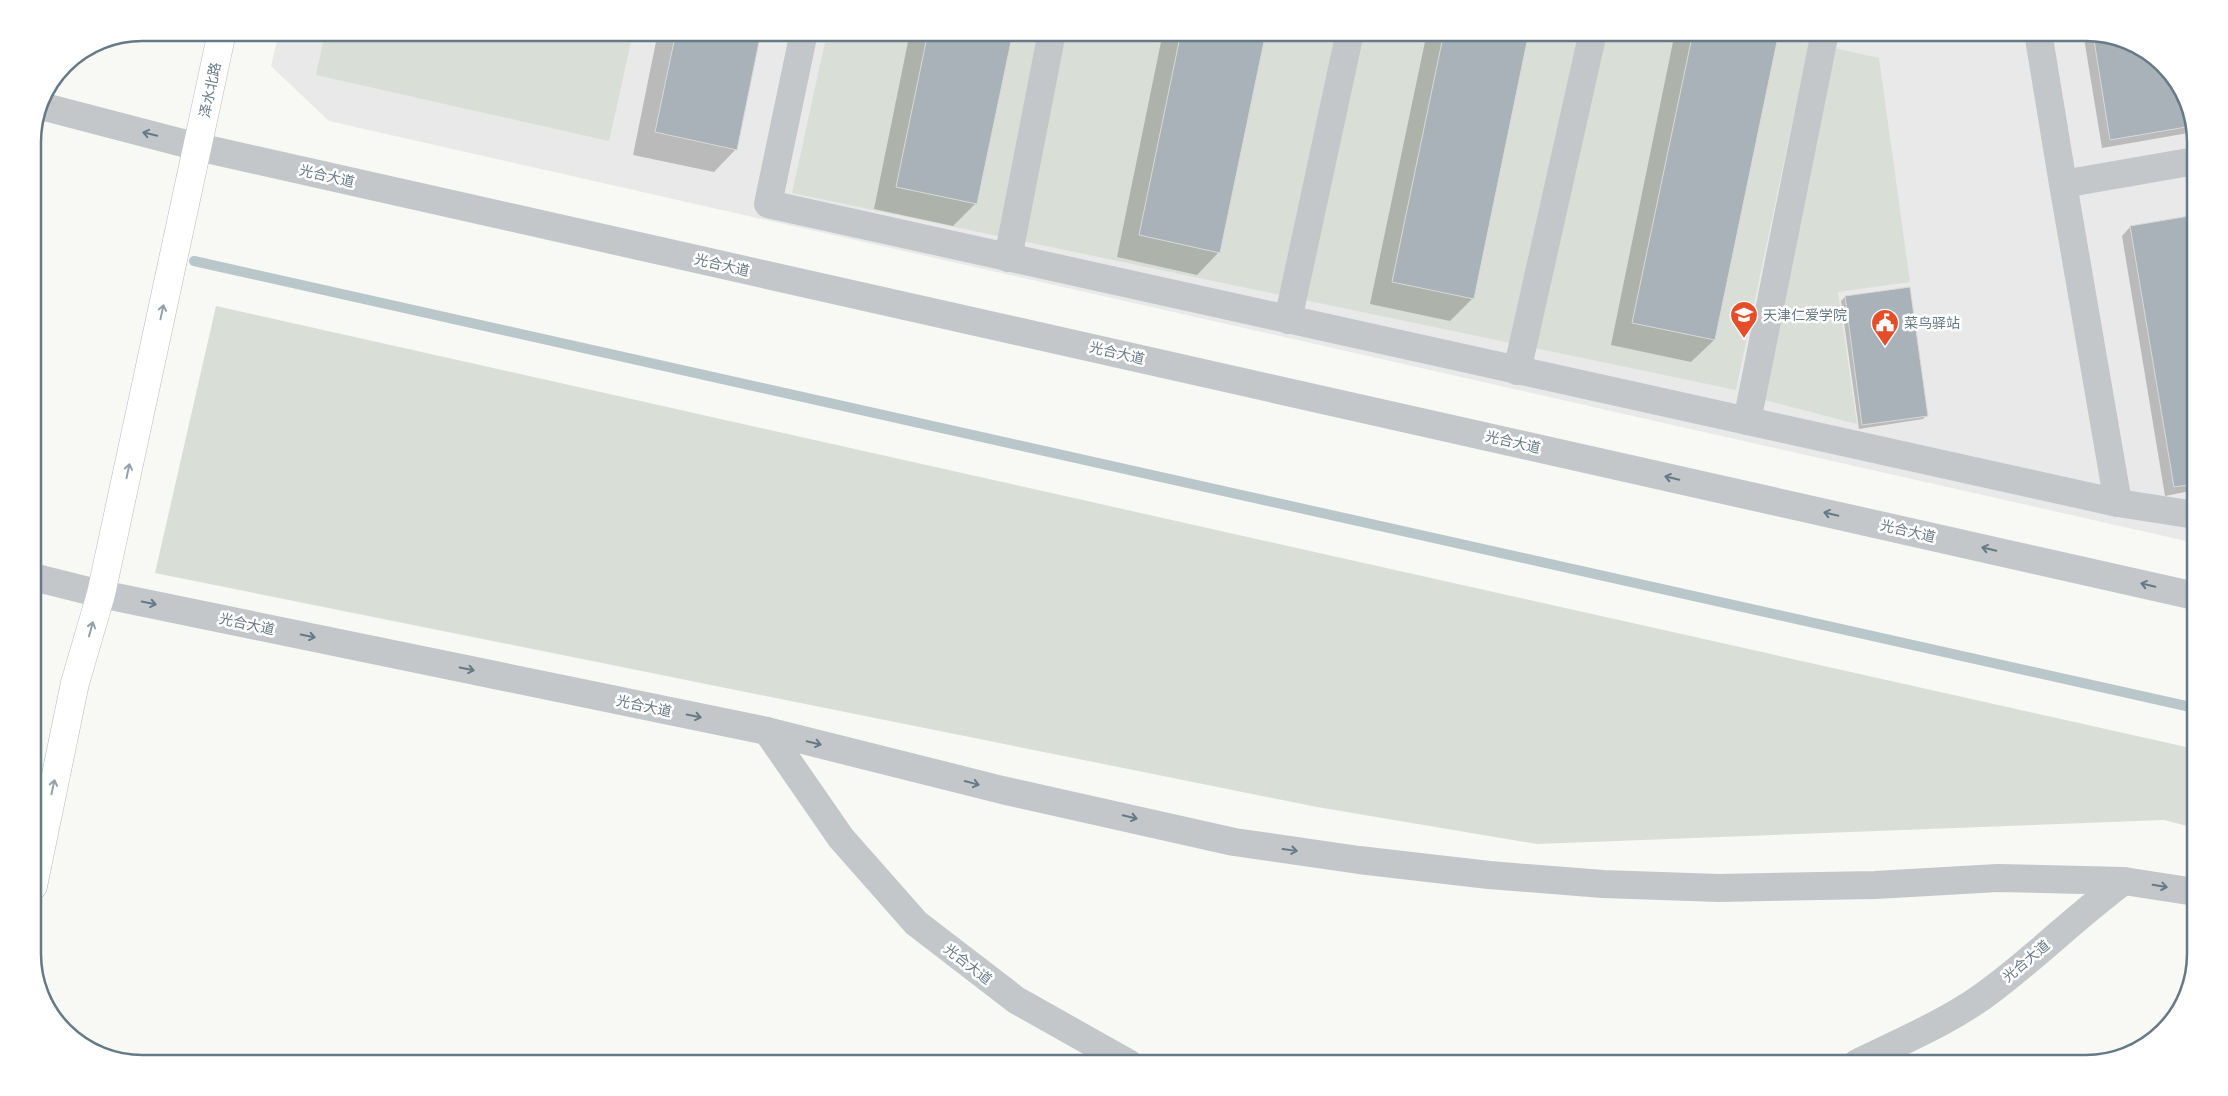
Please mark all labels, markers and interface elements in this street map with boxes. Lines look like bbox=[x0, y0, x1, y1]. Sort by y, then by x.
street label: 泽水北路 bbox=[193, 60, 226, 119]
one-way arrow bbox=[143, 129, 159, 139]
street label: 光合大道 bbox=[297, 159, 357, 192]
street label: 光合大道 bbox=[692, 248, 752, 281]
school or university icon: 天津仁爱学院 bbox=[1729, 300, 1759, 339]
place label: 天津仁爱学院 bbox=[1763, 304, 1847, 325]
one-way arrow bbox=[158, 305, 167, 321]
public building icon: 菜鸟驿站 bbox=[1870, 308, 1900, 347]
place label: 菜鸟驿站 bbox=[1904, 312, 1960, 333]
street label: 光合大道 bbox=[1087, 336, 1147, 369]
street label: 光合大道 bbox=[1483, 425, 1543, 458]
one-way arrow bbox=[123, 463, 133, 479]
one-way arrow bbox=[1665, 473, 1681, 482]
one-way arrow bbox=[1823, 509, 1839, 518]
street label: 光合大道 bbox=[1878, 514, 1938, 547]
one-way arrow bbox=[1982, 544, 1998, 553]
one-way arrow bbox=[2140, 580, 2156, 589]
one-way arrow bbox=[140, 599, 156, 609]
street label: 光合大道 bbox=[218, 607, 277, 640]
one-way arrow bbox=[86, 622, 96, 638]
one-way arrow bbox=[299, 632, 315, 642]
one-way arrow bbox=[458, 665, 474, 675]
street label: 光合大道 bbox=[615, 689, 674, 722]
one-way arrow bbox=[686, 712, 702, 722]
one-way arrow bbox=[806, 739, 822, 748]
one-way arrow bbox=[963, 778, 979, 788]
one-way arrow bbox=[49, 780, 58, 796]
one-way arrow bbox=[1122, 813, 1138, 822]
one-way arrow bbox=[1281, 845, 1297, 855]
one-way arrow bbox=[2152, 882, 2168, 892]
street label: 光合大道 bbox=[1997, 935, 2054, 987]
street label: 光合大道 bbox=[940, 938, 997, 989]

